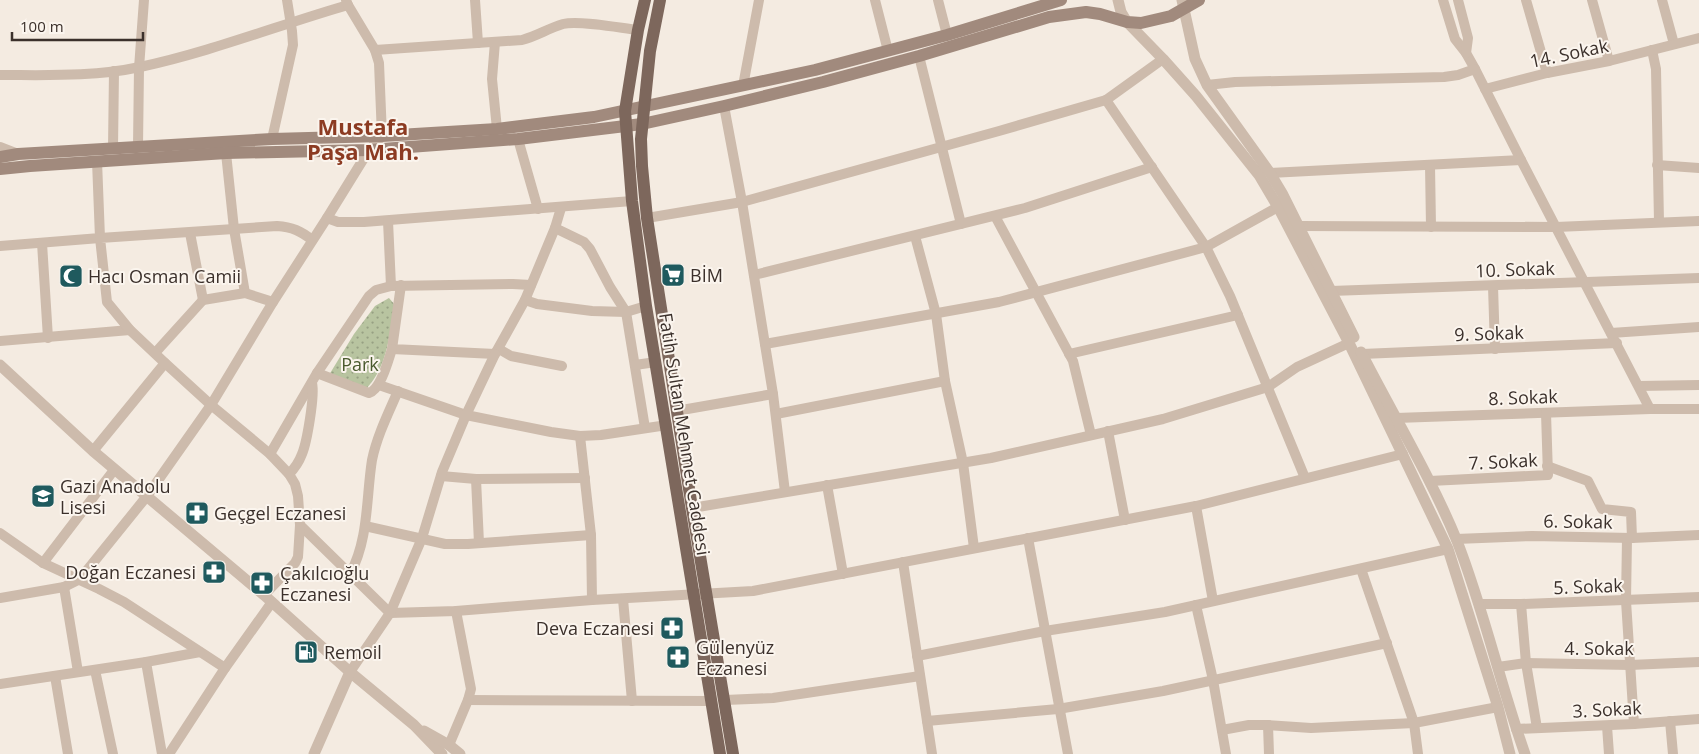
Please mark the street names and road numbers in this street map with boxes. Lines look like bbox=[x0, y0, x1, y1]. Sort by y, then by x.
street label: 14. Sokak bbox=[1528, 33, 1611, 73]
street label: 10. Sokak bbox=[1475, 256, 1556, 282]
street label: Fatih Sultan Mehmet Caddesi bbox=[654, 311, 716, 557]
street label: 9. Sokak bbox=[1454, 320, 1525, 346]
street label: 8. Sokak bbox=[1488, 384, 1559, 410]
street label: 7. Sokak bbox=[1468, 447, 1539, 475]
street label: 6. Sokak bbox=[1543, 508, 1613, 534]
street label: 5. Sokak bbox=[1553, 573, 1624, 599]
street label: 4. Sokak bbox=[1564, 636, 1634, 660]
street label: 3. Sokak bbox=[1572, 695, 1643, 723]

